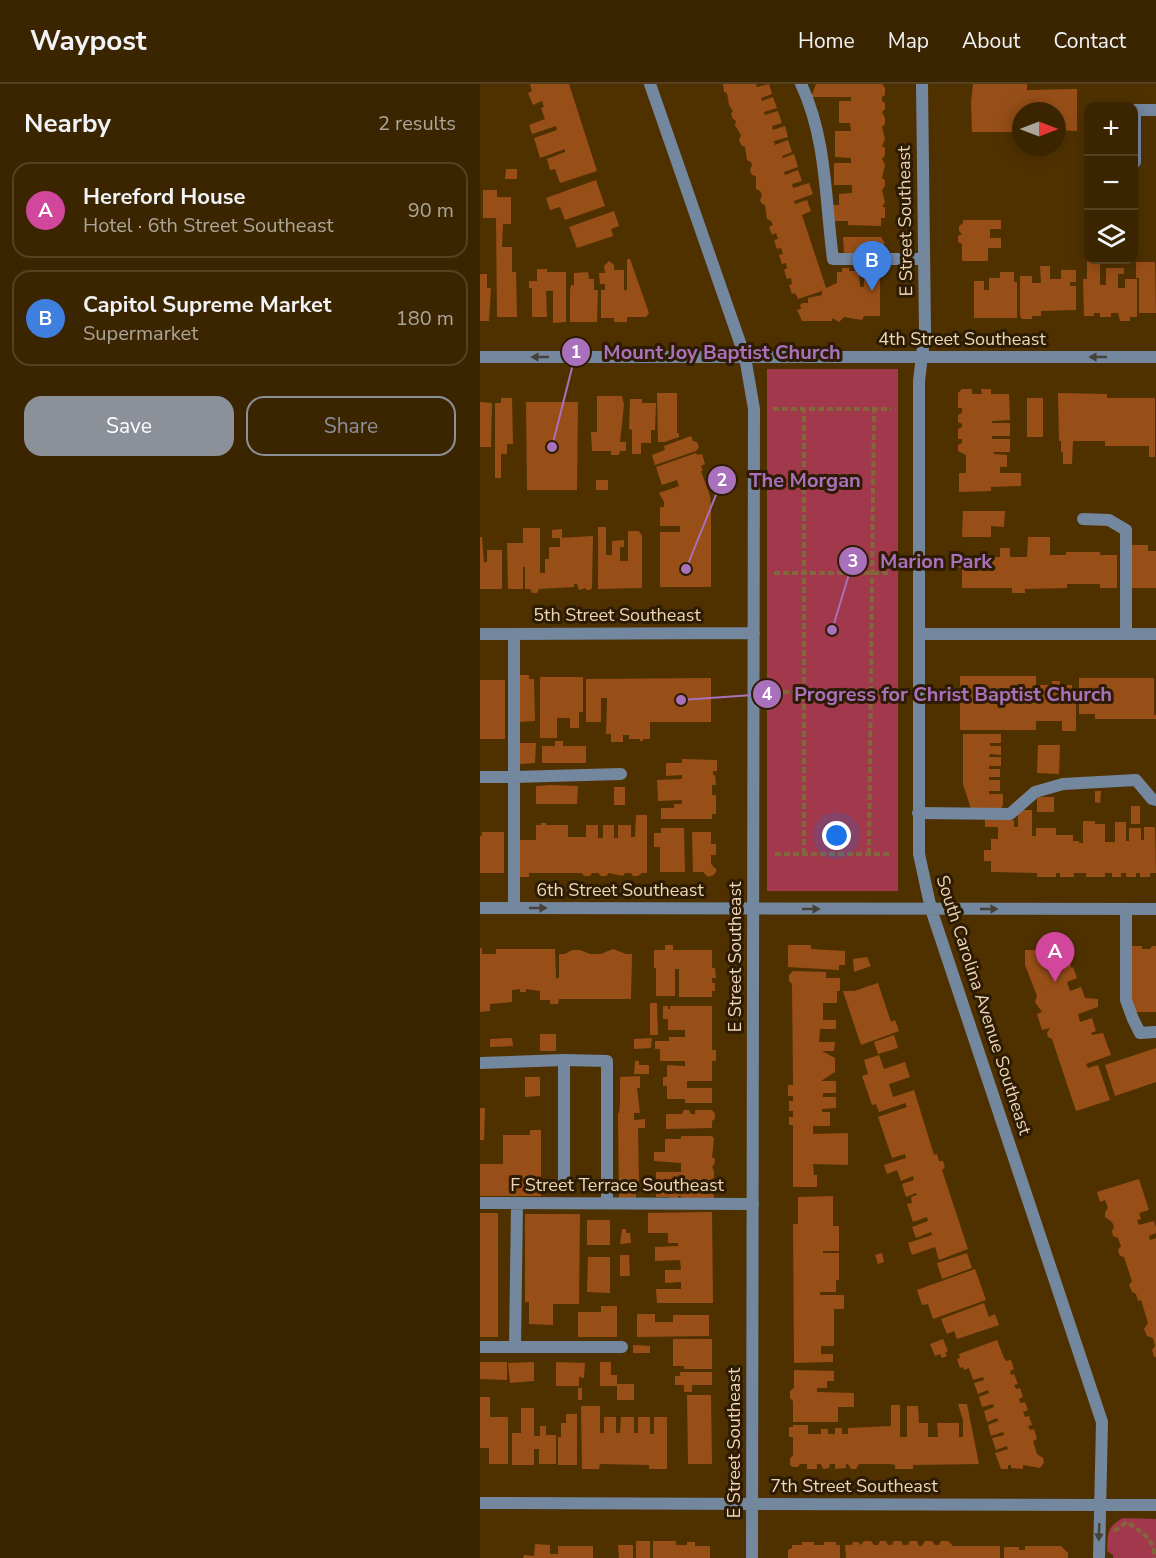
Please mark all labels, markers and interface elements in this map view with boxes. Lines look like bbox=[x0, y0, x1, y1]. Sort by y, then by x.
text: Waypost bbox=[30, 22, 147, 60]
text: Home bbox=[798, 27, 855, 55]
text: Map bbox=[888, 27, 929, 55]
text: About bbox=[962, 27, 1020, 55]
text: Contact bbox=[1053, 27, 1126, 55]
north arrow bbox=[1012, 102, 1066, 156]
map controls bbox=[1084, 102, 1138, 264]
button: + bbox=[1084, 102, 1138, 156]
text: Nearby bbox=[24, 106, 111, 141]
text: 2 results bbox=[378, 110, 456, 137]
street label: E Street Southeast bbox=[892, 145, 918, 296]
button: − bbox=[1084, 156, 1138, 210]
text: Hereford House bbox=[83, 182, 245, 212]
text: A bbox=[38, 197, 53, 224]
text: 90 m bbox=[408, 197, 454, 224]
button: layers bbox=[1084, 210, 1138, 264]
text: Hotel · 6th Street Southeast bbox=[83, 212, 334, 239]
pin: B bbox=[852, 242, 892, 291]
text: Capitol Supreme Market bbox=[83, 290, 331, 320]
text: B bbox=[39, 305, 52, 332]
text: 180 m bbox=[396, 305, 454, 332]
text: Supermarket bbox=[83, 320, 198, 347]
street label: 4th Street Southeast bbox=[878, 327, 1046, 351]
callout: Mount Joy Baptist Church bbox=[561, 333, 852, 371]
text: Mount Joy Baptist Church bbox=[603, 339, 841, 366]
text: 1 bbox=[571, 340, 581, 364]
one-way arrow bbox=[530, 352, 549, 362]
one-way arrow bbox=[1088, 352, 1107, 362]
button: Save bbox=[24, 396, 234, 456]
button: Share bbox=[246, 396, 456, 456]
callout: The Morgan bbox=[707, 461, 873, 499]
text: The Morgan bbox=[749, 467, 861, 494]
text: 2 bbox=[717, 468, 727, 492]
callout: Marion Park bbox=[838, 542, 1004, 580]
text: Marion Park bbox=[880, 548, 993, 575]
text: 3 bbox=[848, 549, 858, 573]
street label: 5th Street Southeast bbox=[533, 603, 701, 627]
callout: Progress for Christ Baptist Church bbox=[752, 675, 1124, 713]
text: Progress for Christ Baptist Church bbox=[794, 681, 1112, 708]
text: 4 bbox=[762, 682, 773, 706]
your location bbox=[822, 821, 851, 850]
street label: South Carolina Avenue Southeast bbox=[931, 872, 1038, 1138]
street label: 6th Street Southeast bbox=[536, 878, 704, 902]
street label: E Street Southeast bbox=[723, 881, 747, 1032]
one-way arrow bbox=[529, 903, 548, 913]
one-way arrow bbox=[802, 904, 821, 914]
one-way arrow bbox=[980, 904, 999, 914]
pin: A bbox=[1036, 932, 1074, 982]
street label: F Street Terrace Southeast bbox=[510, 1173, 725, 1197]
street label: E Street Southeast bbox=[722, 1367, 746, 1518]
street label: 7th Street Southeast bbox=[770, 1474, 938, 1498]
one-way arrow bbox=[1095, 1522, 1104, 1541]

